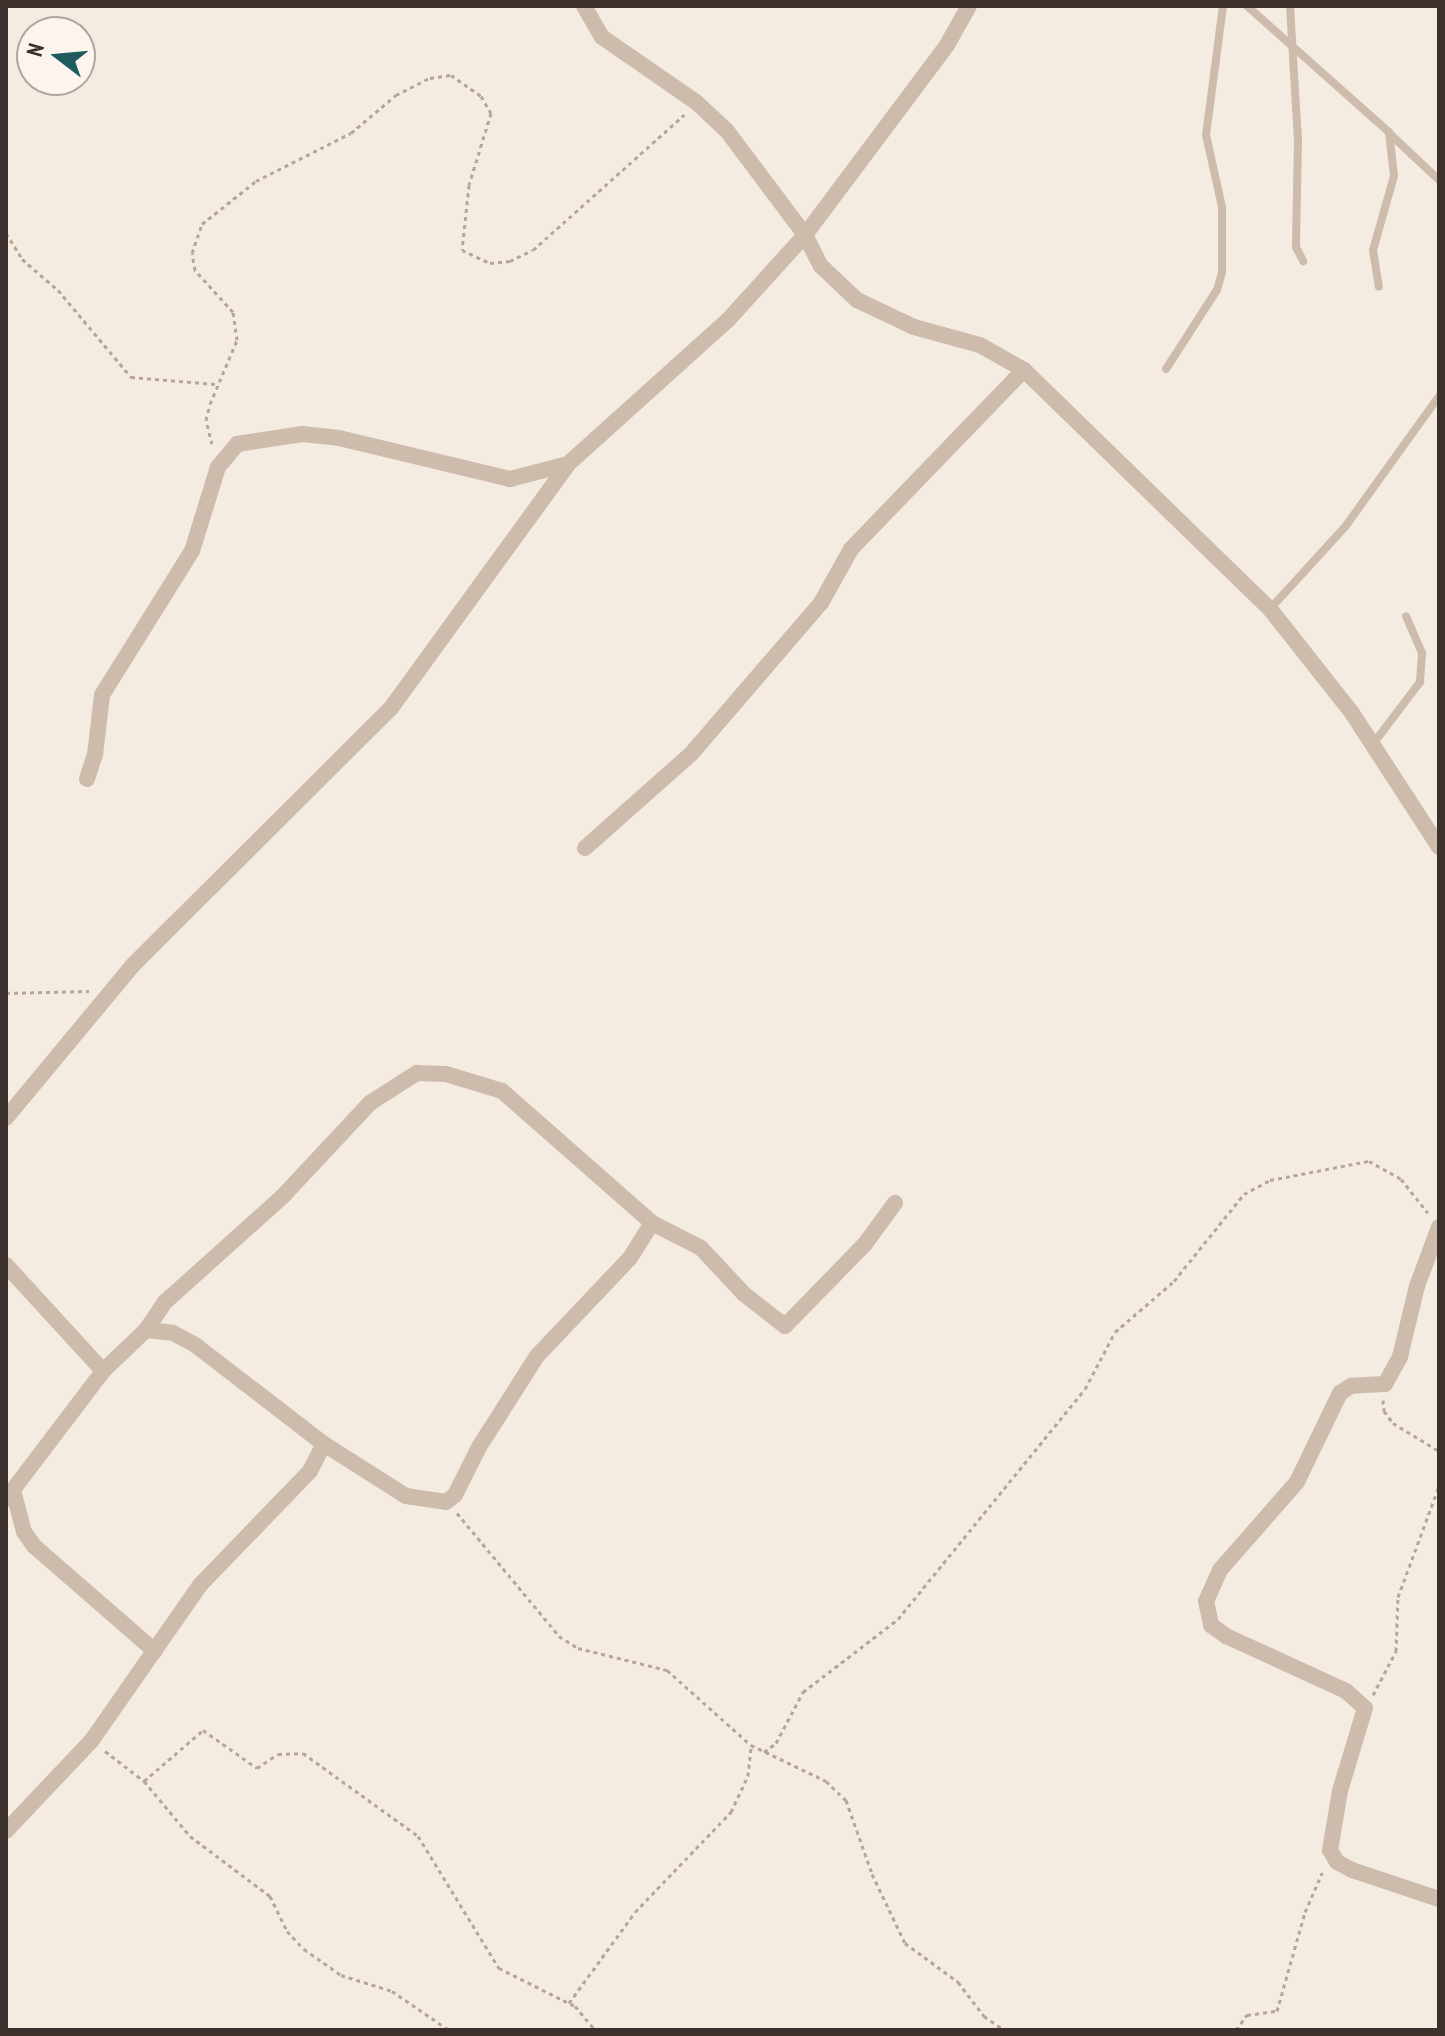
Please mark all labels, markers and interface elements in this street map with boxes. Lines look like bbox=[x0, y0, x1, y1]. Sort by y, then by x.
north arrow bbox=[16, 16, 96, 96]
text: N bbox=[20, 40, 50, 60]

